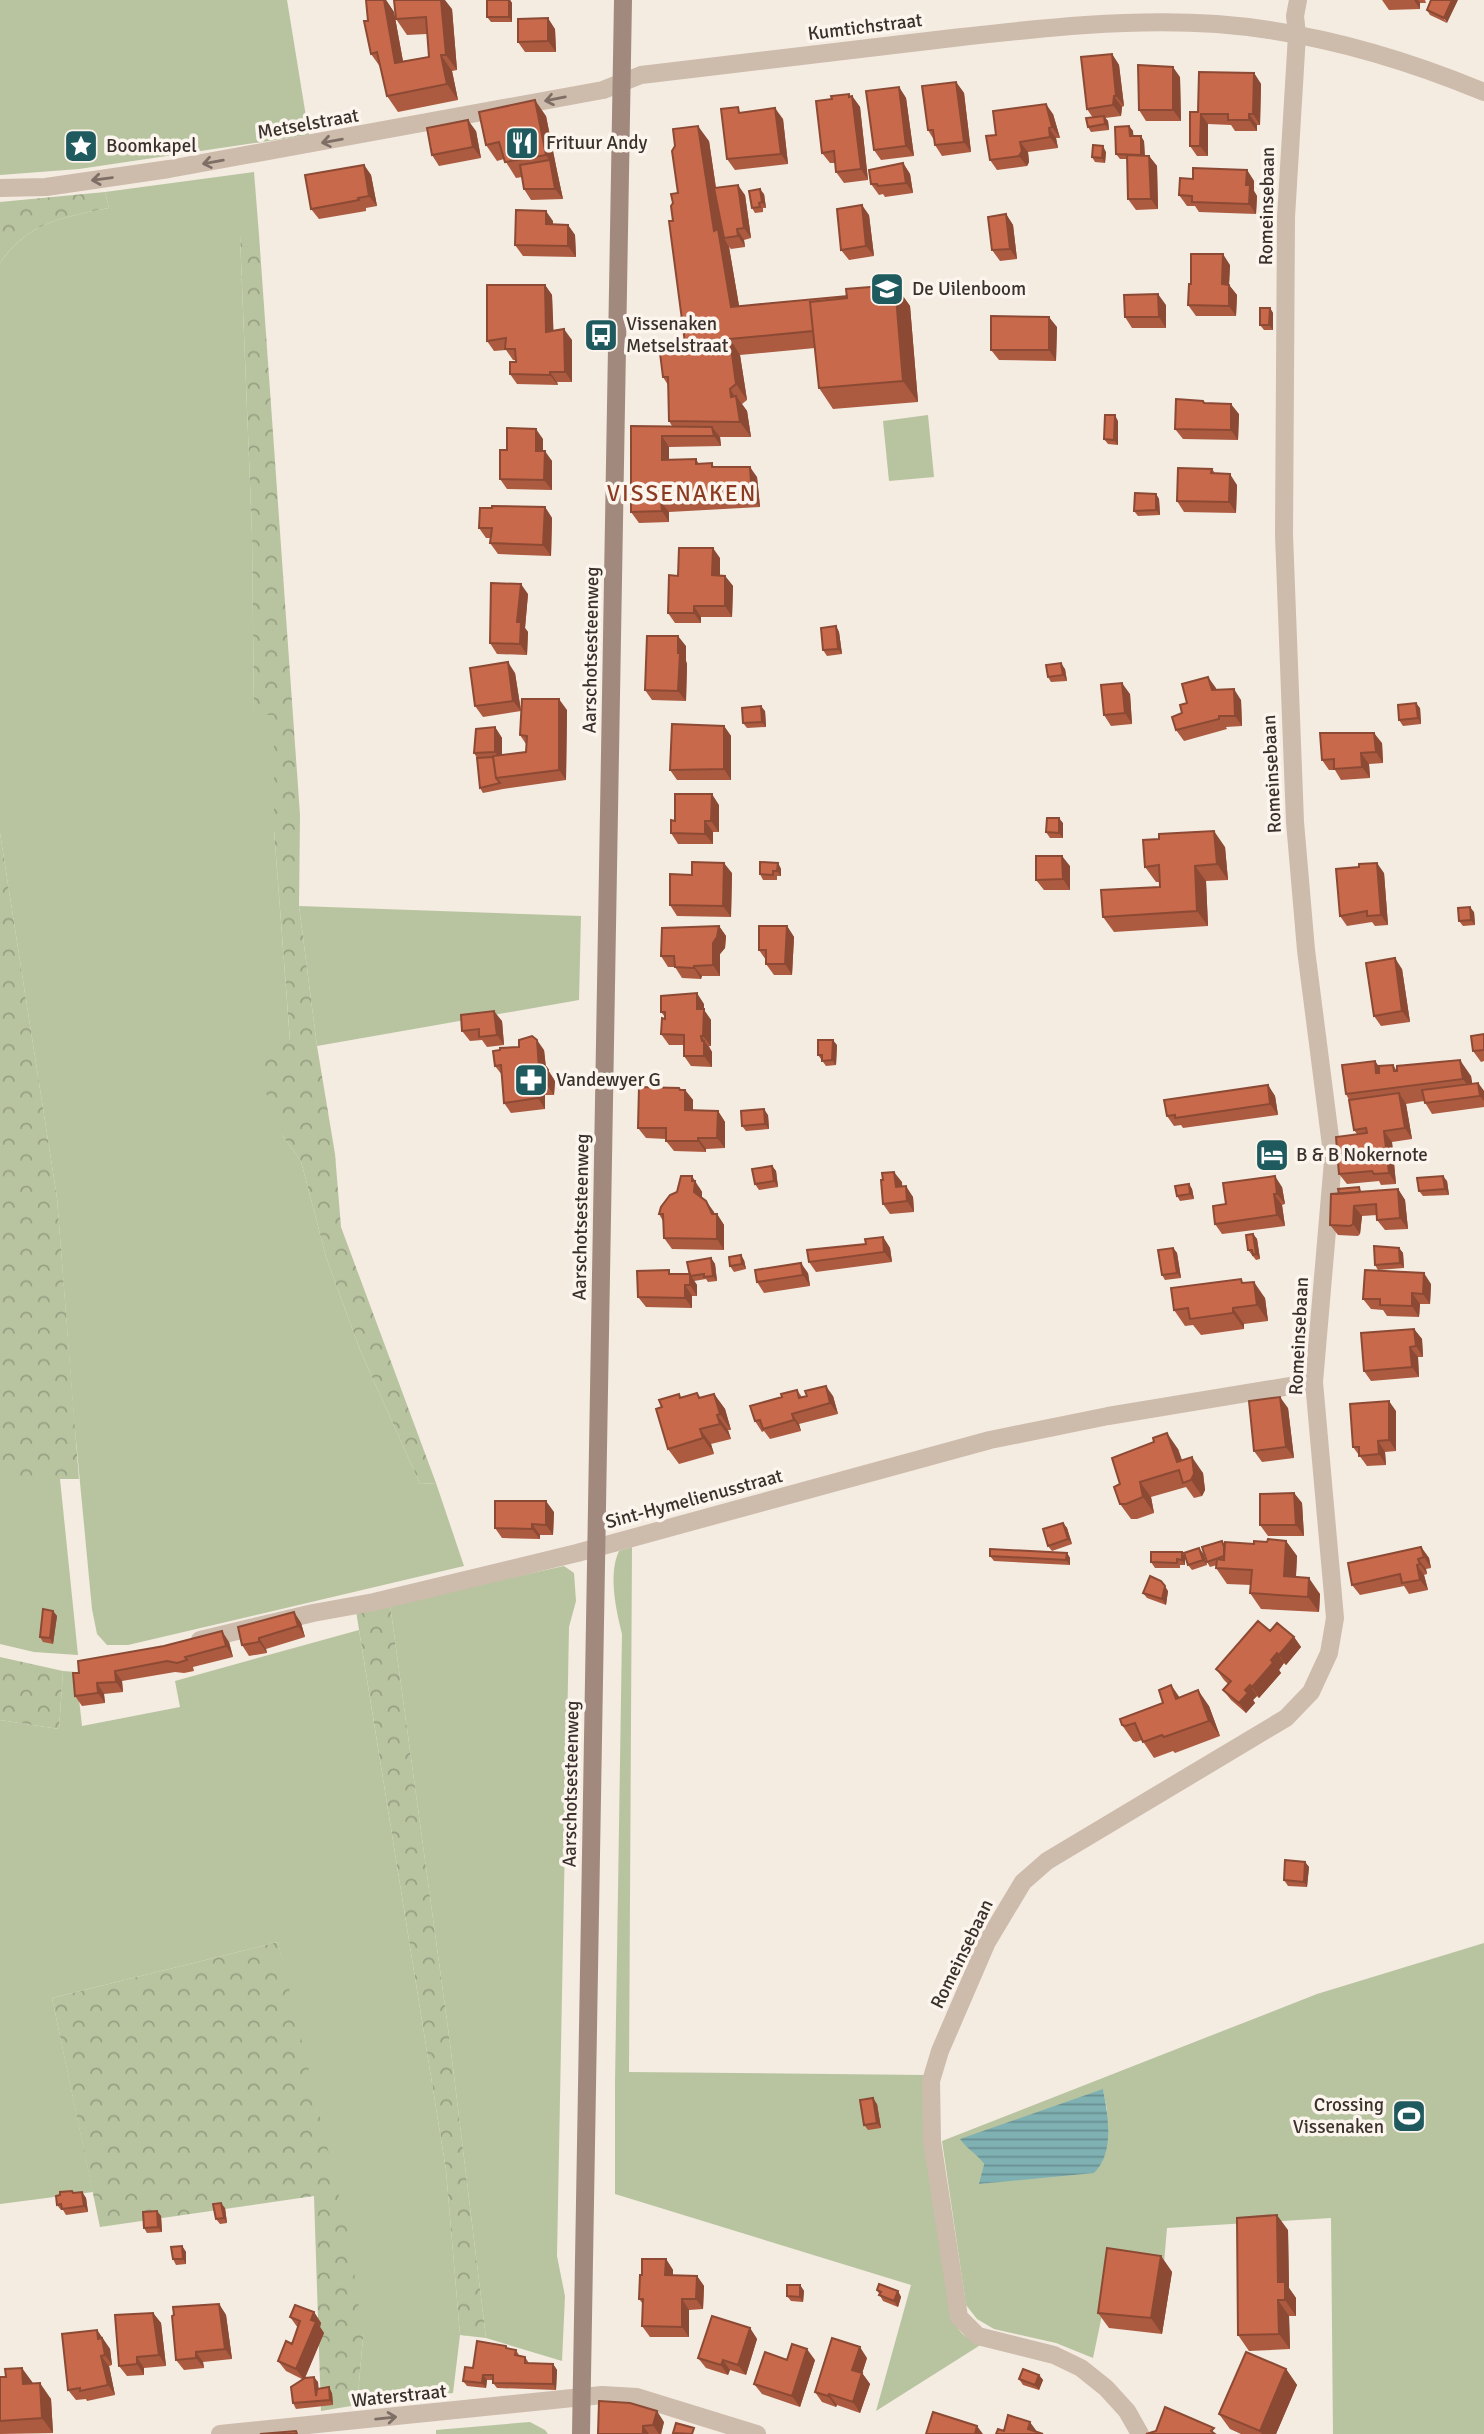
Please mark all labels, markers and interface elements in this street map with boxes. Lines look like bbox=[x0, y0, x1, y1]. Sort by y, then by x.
street label: Kumtichstraat bbox=[806, 8, 924, 46]
one-way arrow bbox=[544, 93, 567, 106]
street label: Metselstraat bbox=[255, 103, 361, 145]
restaurant icon: Frituur Andy bbox=[503, 124, 541, 162]
place icon: Boomkapel bbox=[62, 127, 100, 165]
place label: Frituur Andy bbox=[546, 131, 648, 155]
place label: Boomkapel bbox=[106, 134, 197, 158]
one-way arrow bbox=[321, 135, 344, 148]
street label: Romeinsebaan bbox=[1254, 146, 1280, 266]
one-way arrow bbox=[202, 156, 225, 169]
one-way arrow bbox=[91, 172, 114, 185]
school or university icon: De Uilenboom bbox=[868, 270, 906, 308]
place label: De Uilenboom bbox=[912, 277, 1026, 301]
place label: Vissenaken Metselstraat bbox=[626, 312, 729, 358]
bus stop icon: Vissenaken Metselstraat bbox=[582, 316, 620, 354]
district label: VISSENAKEN bbox=[607, 479, 757, 508]
street label: Aarschotsesteenweg bbox=[578, 566, 604, 734]
street label: Romeinsebaan bbox=[1257, 714, 1287, 834]
pharmacy icon: Vandewyer G bbox=[512, 1061, 550, 1099]
place label: Vandewyer G bbox=[556, 1068, 661, 1092]
street label: Aarschotsesteenweg bbox=[568, 1133, 594, 1301]
hotel icon: B & B Nokernote bbox=[1253, 1136, 1291, 1174]
place label: B & B Nokernote bbox=[1296, 1143, 1428, 1167]
street label: Romeinsebaan bbox=[1284, 1276, 1314, 1396]
street label: Sint-Hymelienusstraat bbox=[603, 1464, 786, 1534]
street label: Aarschotsesteenweg bbox=[558, 1700, 584, 1868]
street label: Romeinsebaan bbox=[925, 1895, 999, 2013]
place label: Crossing Vissenaken bbox=[1293, 2093, 1384, 2139]
sports icon: Crossing Vissenaken bbox=[1390, 2097, 1428, 2135]
street label: Waterstraat bbox=[350, 2379, 448, 2413]
one-way arrow bbox=[374, 2411, 397, 2424]

